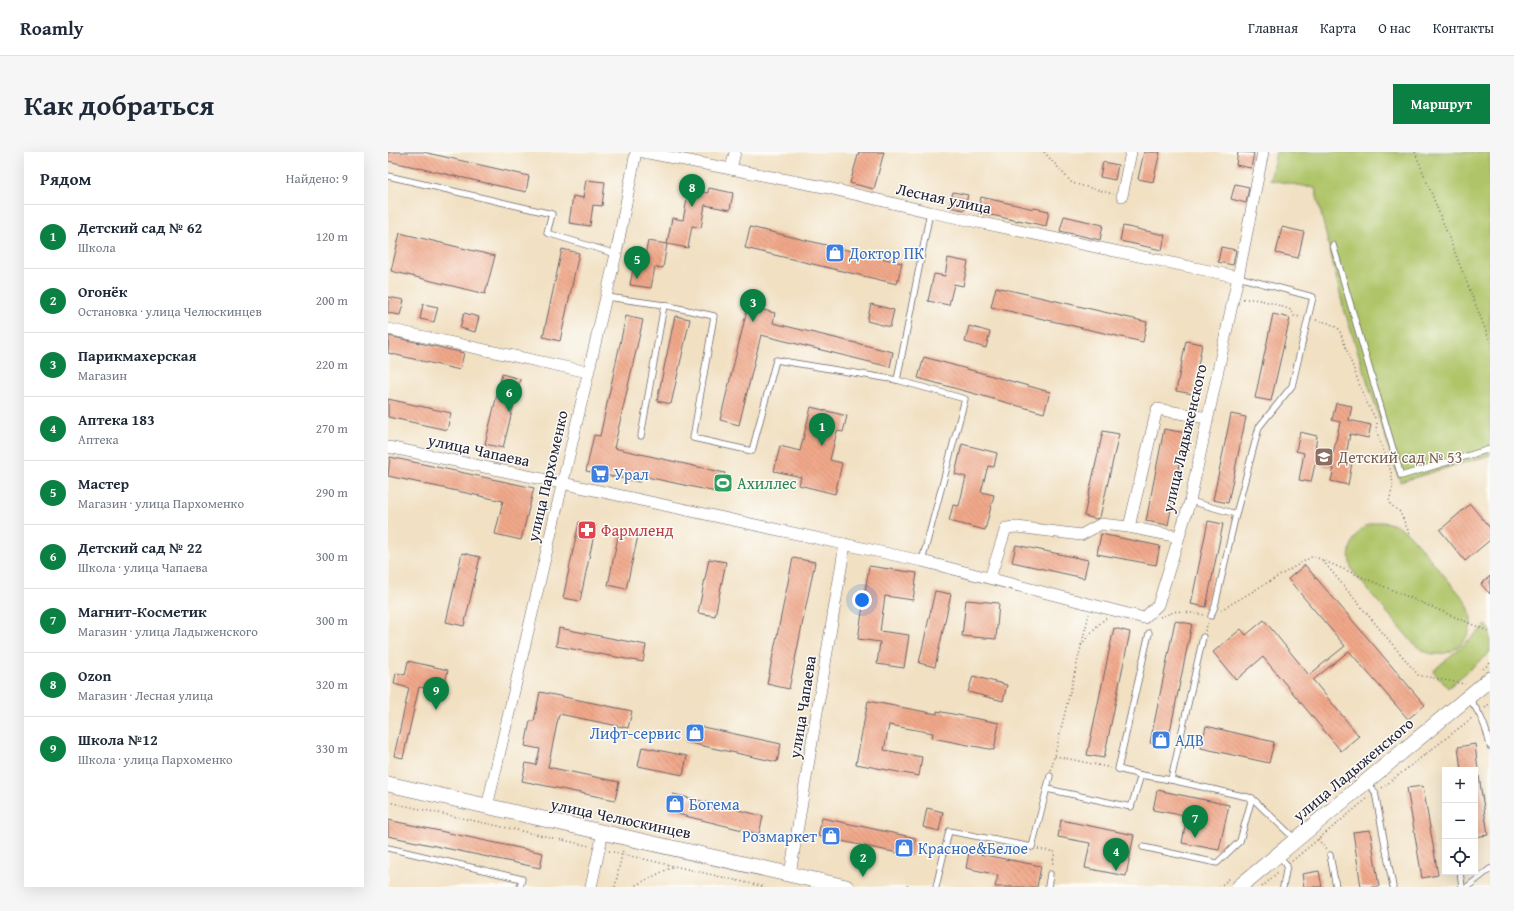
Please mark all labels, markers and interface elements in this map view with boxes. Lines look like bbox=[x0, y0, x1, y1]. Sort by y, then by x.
text: Roamly bbox=[20, 14, 84, 42]
text: Главная bbox=[1248, 18, 1298, 38]
text: Карта bbox=[1320, 18, 1356, 38]
text: О нас bbox=[1378, 18, 1411, 38]
text: Контакты bbox=[1433, 18, 1494, 38]
text: Как добраться bbox=[24, 84, 214, 125]
button: Маршрут bbox=[1393, 84, 1490, 124]
text: Рядом bbox=[40, 166, 91, 191]
text: Найдено: 9 bbox=[286, 169, 348, 188]
pin: 8 bbox=[679, 174, 705, 207]
street label: Лесная улица bbox=[894, 176, 994, 220]
text: Детский сад № 62 bbox=[78, 217, 202, 238]
text: 1 bbox=[50, 227, 56, 246]
text: 120 m bbox=[316, 227, 348, 246]
text: Школа bbox=[78, 238, 116, 257]
place label: Доктор ПК bbox=[848, 241, 924, 265]
shop icon: Доктор ПК bbox=[824, 242, 846, 264]
pin: 5 bbox=[624, 246, 650, 279]
text: Огонёк bbox=[78, 281, 127, 302]
pin: 3 bbox=[740, 289, 766, 322]
text: 2 bbox=[50, 291, 56, 310]
text: 200 m bbox=[316, 291, 348, 310]
text: Остановка · улица Челюскинцев bbox=[78, 302, 262, 321]
text: Парикмахерская bbox=[78, 345, 196, 366]
text: 3 bbox=[50, 355, 56, 374]
text: 220 m bbox=[316, 355, 348, 374]
street label: улица Ладыженского bbox=[1155, 362, 1213, 515]
text: Магазин bbox=[78, 366, 127, 385]
pin: 6 bbox=[496, 379, 522, 412]
street label: улица Пархоменко bbox=[520, 408, 574, 545]
text: Аптека 183 bbox=[78, 409, 155, 430]
pin: 1 bbox=[809, 413, 835, 446]
text: 4 bbox=[50, 419, 56, 438]
text: 270 m bbox=[316, 419, 348, 438]
street label: улица Чапаева bbox=[425, 427, 533, 473]
text: Аптека bbox=[78, 430, 119, 449]
place label: Детский сад № 53 bbox=[1337, 445, 1462, 469]
school or university icon: Детский сад № 53 bbox=[1313, 446, 1335, 468]
place label: Урал bbox=[614, 462, 649, 486]
supermarket icon: Урал bbox=[589, 463, 611, 485]
place label: Ахиллес bbox=[737, 471, 797, 495]
sports icon: Ахиллес bbox=[712, 472, 734, 494]
text: Мастер bbox=[78, 473, 129, 494]
text: 5 bbox=[50, 483, 56, 502]
text: 290 m bbox=[316, 483, 348, 502]
text: Магазин · улица Пархоменко bbox=[78, 494, 244, 513]
place label: Фармленд bbox=[601, 518, 674, 542]
pharmacy icon: Фармленд bbox=[576, 519, 598, 541]
text: Детский сад № 22 bbox=[78, 537, 202, 558]
text: 6 bbox=[50, 547, 56, 566]
text: 300 m bbox=[316, 547, 348, 566]
text: Школа · улица Чапаева bbox=[78, 558, 208, 577]
your location bbox=[852, 590, 872, 610]
text: Магнит-Косметик bbox=[78, 601, 207, 622]
text: 7 bbox=[50, 611, 56, 630]
text: 300 m bbox=[316, 611, 348, 630]
text: Магазин · улица Ладыженского bbox=[78, 622, 258, 641]
street label: улица Чапаева bbox=[782, 654, 822, 761]
text: Ozon bbox=[78, 665, 111, 686]
text: 8 bbox=[50, 675, 56, 694]
text: 320 m bbox=[316, 675, 348, 694]
pin: 9 bbox=[423, 677, 449, 710]
text: Магазин · Лесная улица bbox=[78, 686, 213, 705]
street label: улица Ладыженского bbox=[1287, 711, 1419, 828]
place label: Лифт-сервис bbox=[590, 721, 681, 745]
shop icon: Лифт-сервис bbox=[684, 722, 706, 744]
place label: АДВ bbox=[1175, 728, 1204, 752]
text: Школа №12 bbox=[78, 729, 158, 750]
shop icon: АДВ bbox=[1150, 729, 1172, 751]
text: 9 bbox=[50, 739, 56, 758]
text: 330 m bbox=[316, 739, 348, 758]
text: Школа · улица Пархоменко bbox=[78, 750, 233, 769]
map controls bbox=[1442, 767, 1478, 875]
button: + bbox=[1442, 767, 1478, 803]
street label: улица Челюскинцев bbox=[548, 791, 694, 845]
place label: Богема bbox=[689, 792, 740, 816]
shop icon: Богема bbox=[664, 793, 686, 815]
button: − bbox=[1442, 803, 1478, 839]
pin: 7 bbox=[1182, 805, 1208, 838]
place label: Розмаркет bbox=[742, 824, 817, 848]
shop icon: Розмаркет bbox=[820, 825, 842, 847]
place label: Красное&Белое bbox=[918, 836, 1028, 860]
shop icon: Красное&Белое bbox=[893, 837, 915, 859]
pin: 4 bbox=[1103, 838, 1129, 871]
button: locate bbox=[1442, 839, 1478, 875]
pin: 2 bbox=[850, 844, 876, 877]

